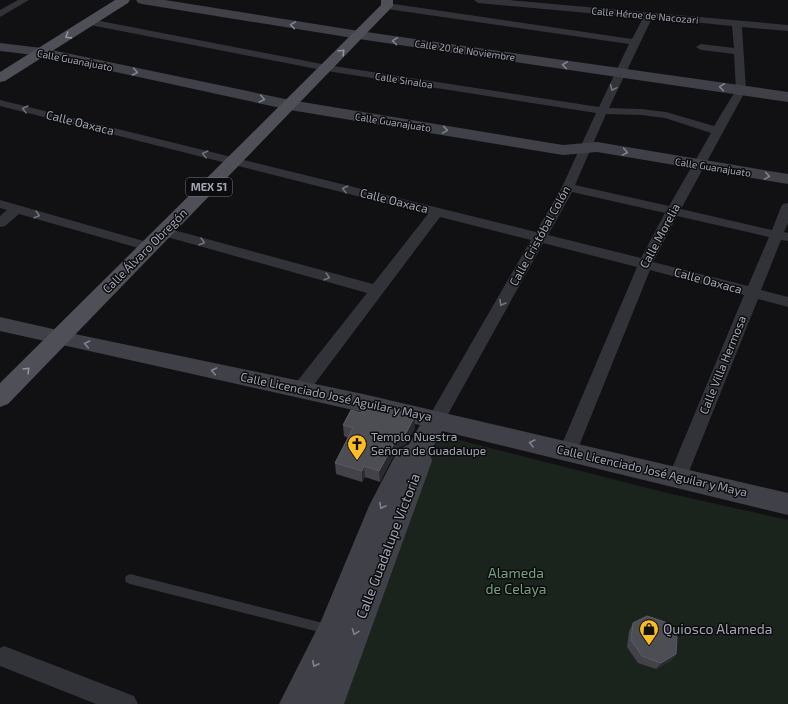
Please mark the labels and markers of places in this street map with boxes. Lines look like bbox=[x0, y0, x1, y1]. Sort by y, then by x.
place label: Templo Nuestra Señora de Guadalupe bbox=[371, 429, 486, 457]
church icon: Templo Nuestra Señora de Guadalupe bbox=[346, 433, 368, 461]
shop icon: Quiosco Alameda bbox=[638, 618, 660, 646]
place label: Quiosco Alameda bbox=[663, 620, 772, 637]

